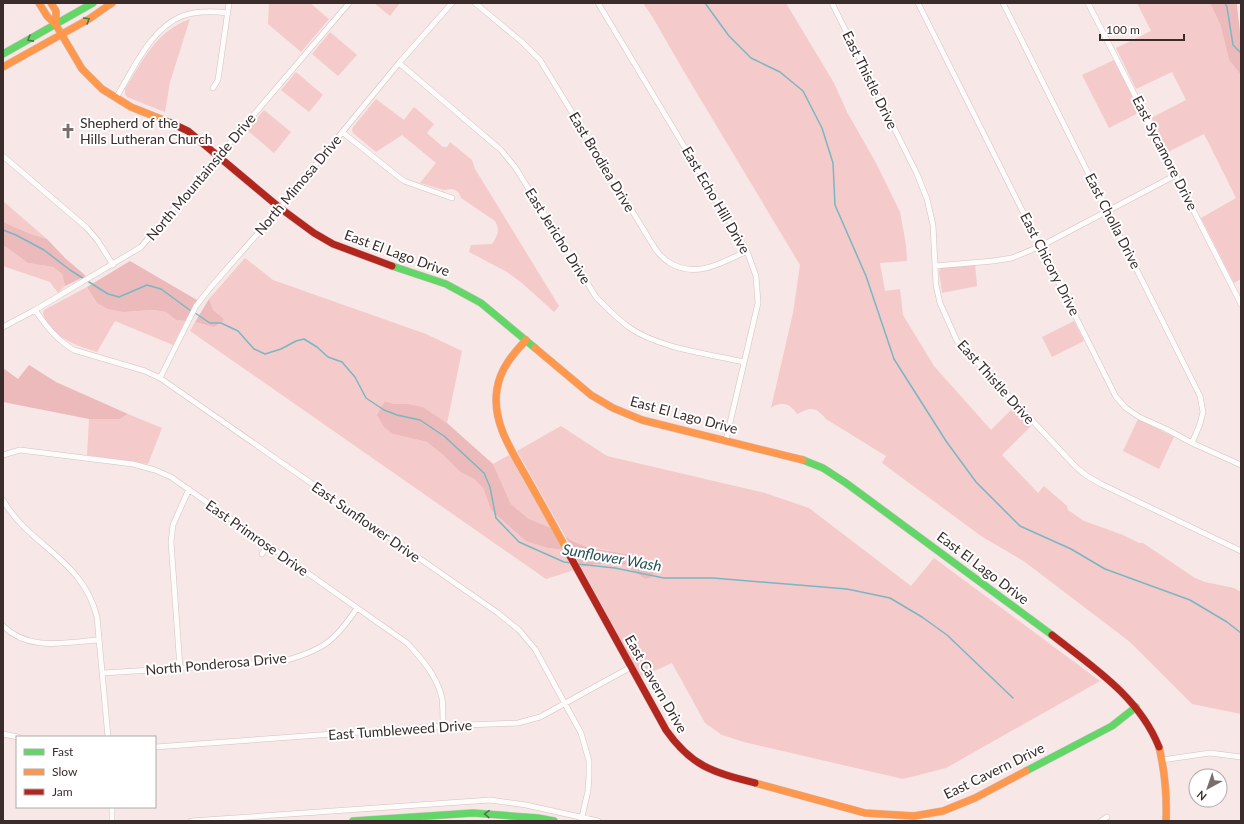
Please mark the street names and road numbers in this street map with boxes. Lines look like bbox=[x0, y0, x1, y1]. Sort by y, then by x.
street label: East Thistle Drive bbox=[839, 28, 902, 132]
street label: East Sycamore Drive bbox=[1129, 93, 1202, 213]
street label: East Brodiea Drive bbox=[566, 109, 639, 215]
street label: North Mountainside Drive bbox=[142, 110, 259, 244]
street label: North Mimosa Drive bbox=[251, 131, 344, 238]
street label: East Echo Hill Drive bbox=[679, 143, 754, 256]
street label: East Cholla Drive bbox=[1082, 170, 1145, 272]
street label: East Jericho Drive bbox=[522, 185, 595, 287]
street label: East Chicory Drive bbox=[1017, 209, 1084, 318]
street label: East El Lago Drive bbox=[342, 226, 452, 279]
street label: East Thistle Drive bbox=[954, 336, 1039, 427]
street label: East El Lago Drive bbox=[628, 392, 740, 437]
street label: East Sunflower Drive bbox=[309, 478, 424, 565]
street label: East Primrose Drive bbox=[203, 496, 312, 579]
street label: East El Lago Drive bbox=[934, 527, 1033, 608]
street label: East Cavern Drive bbox=[622, 632, 691, 736]
street label: North Ponderosa Drive bbox=[145, 649, 287, 678]
street label: East Tumbleweed Drive bbox=[327, 716, 473, 743]
street label: East Cavern Drive bbox=[941, 739, 1047, 802]

